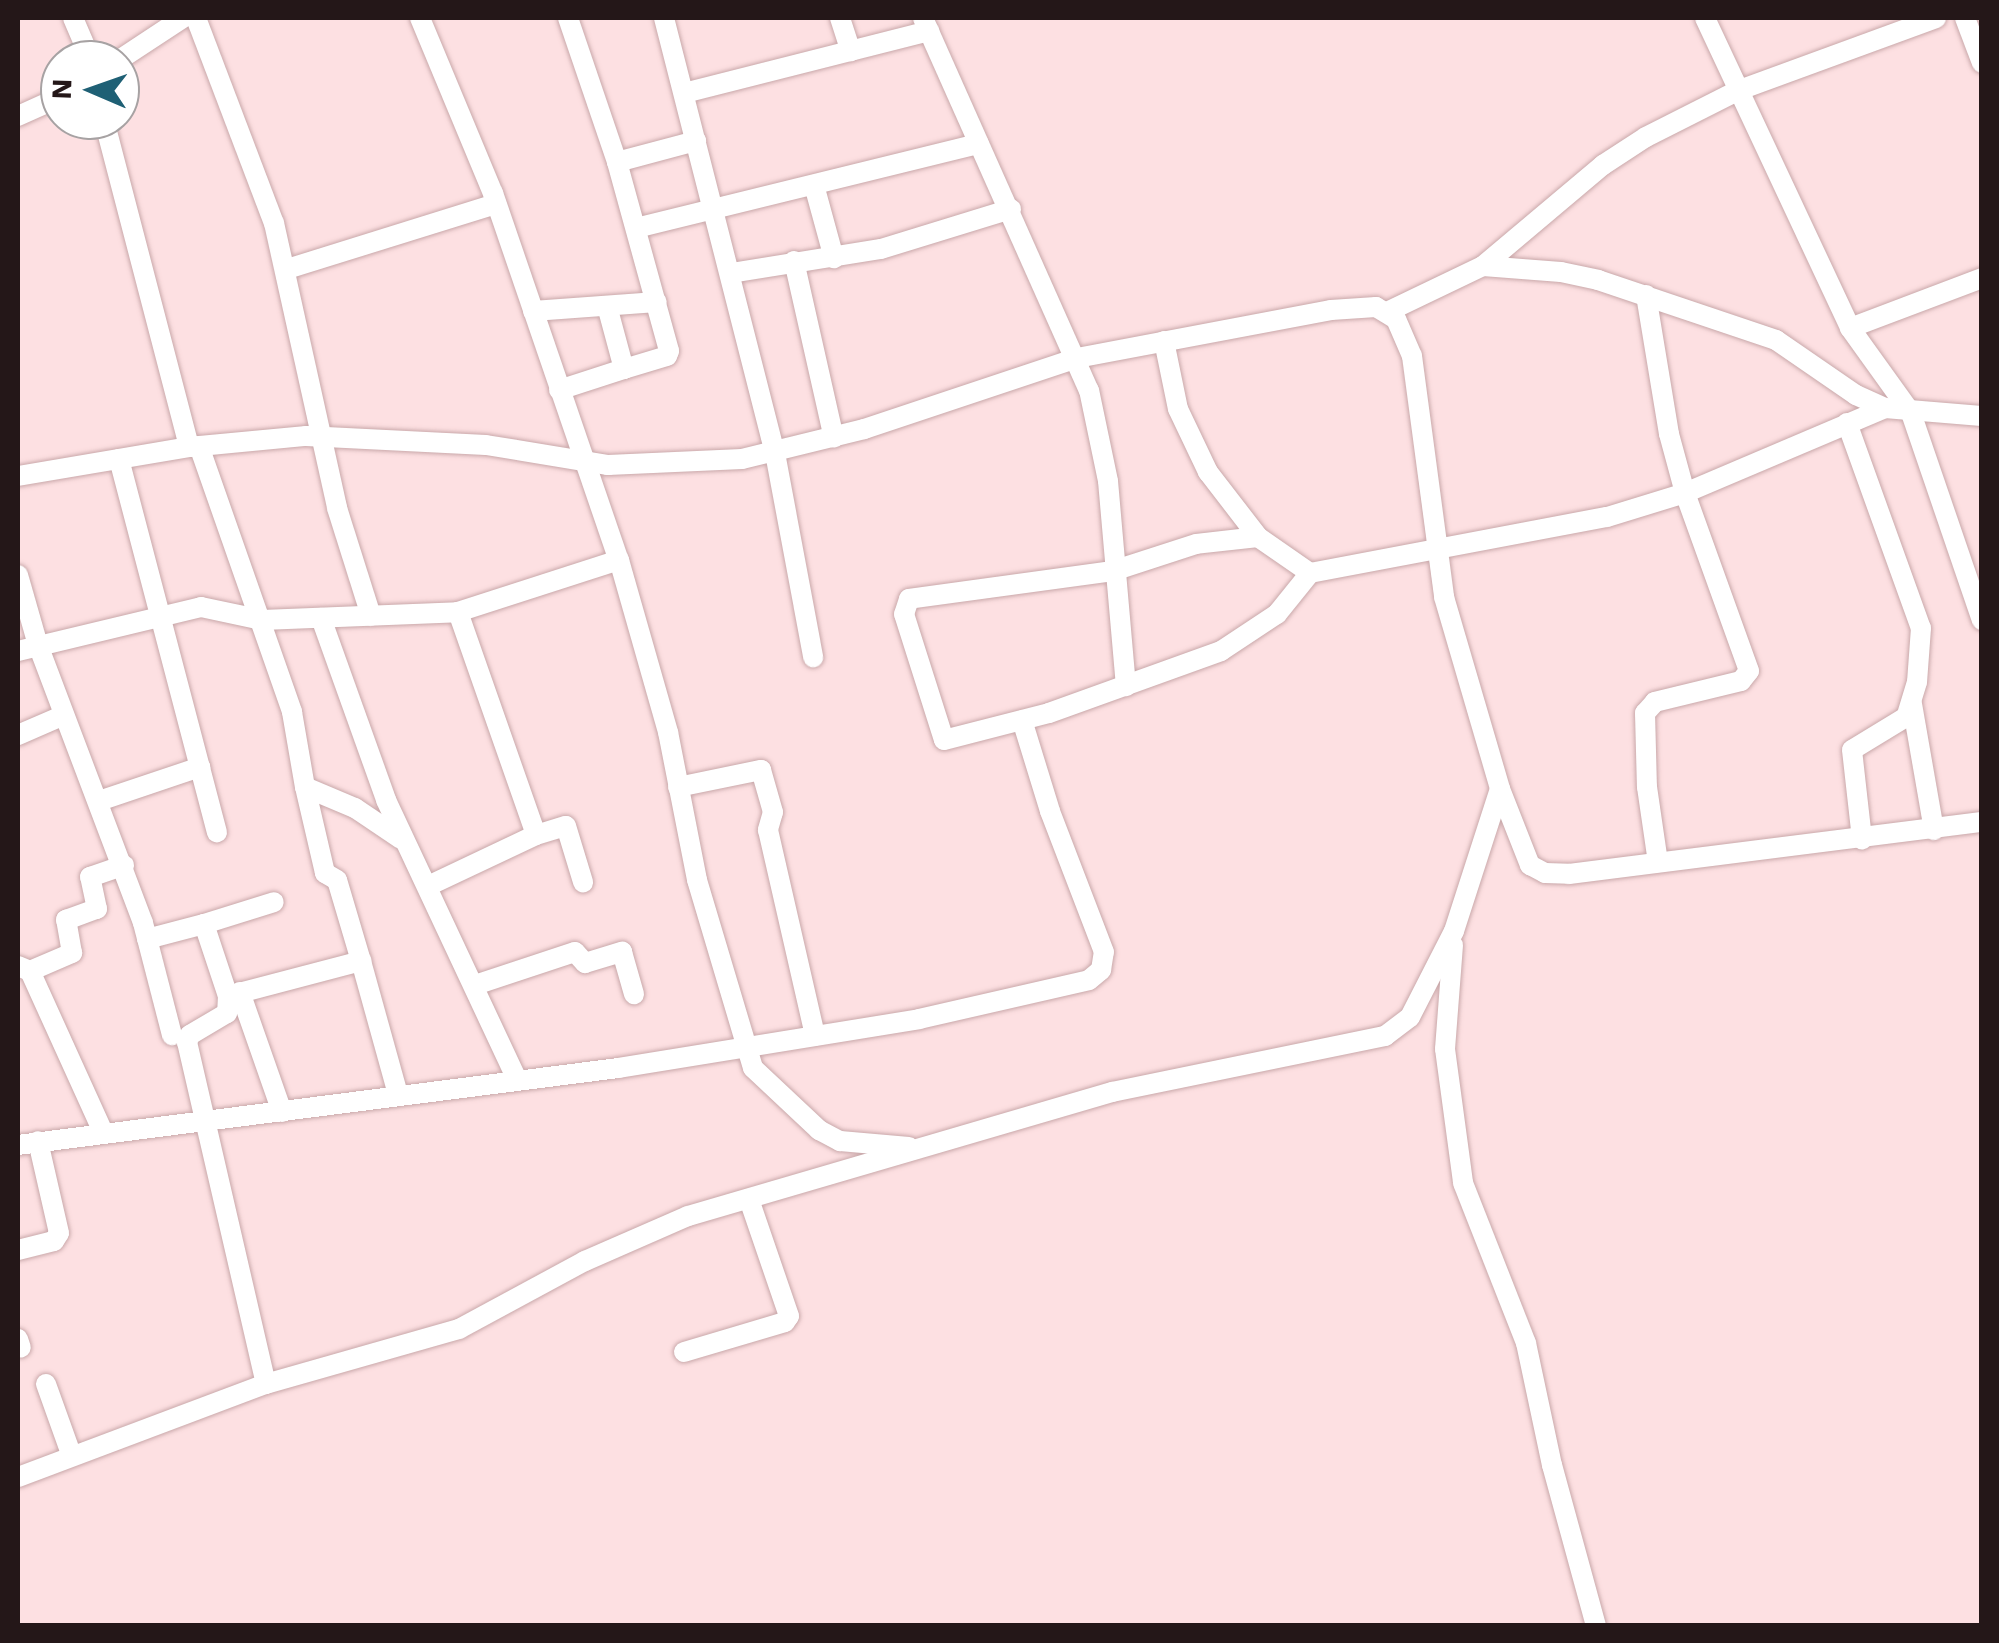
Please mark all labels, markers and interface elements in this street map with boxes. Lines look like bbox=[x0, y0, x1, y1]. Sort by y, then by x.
north arrow bbox=[40, 40, 140, 140]
text: N bbox=[45, 78, 78, 100]

